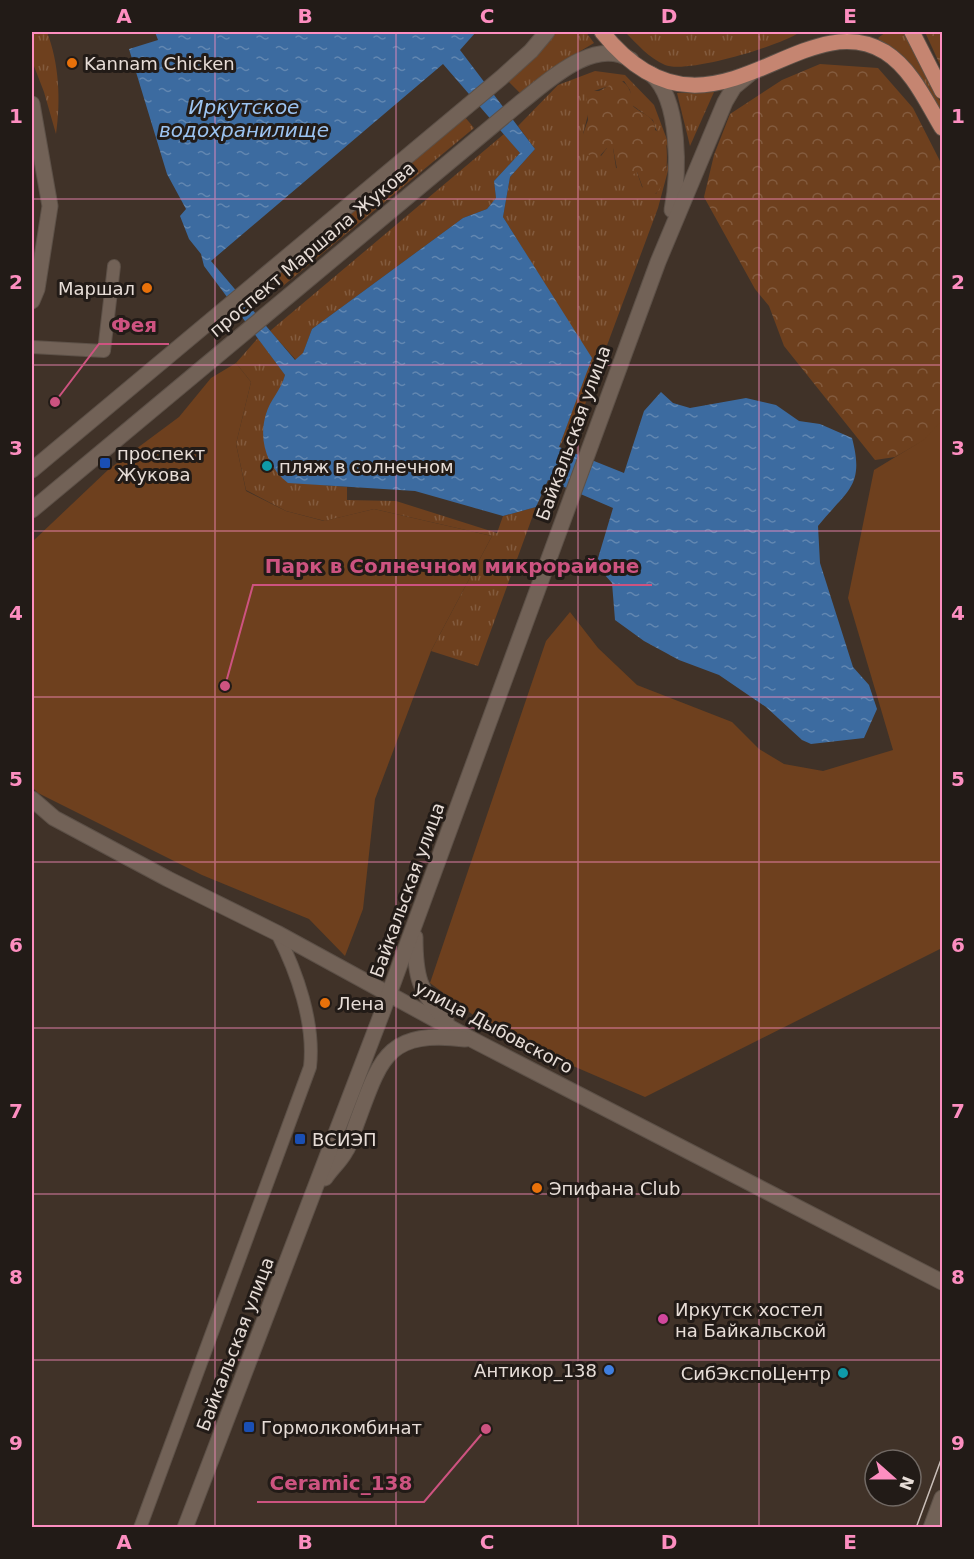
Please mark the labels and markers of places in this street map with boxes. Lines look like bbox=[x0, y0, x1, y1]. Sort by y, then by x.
place label: Kannam Chicken bbox=[84, 53, 235, 74]
marker: Kannam Chicken bbox=[65, 56, 79, 70]
place label: Маршал bbox=[58, 278, 135, 299]
marker: Маршал bbox=[140, 281, 154, 295]
callout: Фея bbox=[99, 306, 169, 344]
place label: проспект Жукова bbox=[117, 443, 205, 485]
marker: проспект Жукова bbox=[98, 456, 112, 470]
place label: пляж в солнечном bbox=[279, 456, 454, 477]
marker: пляж в солнечном bbox=[260, 459, 274, 473]
callout: Парк в Солнечном микрорайоне bbox=[253, 547, 652, 585]
place label: Лена bbox=[337, 993, 384, 1014]
marker: Лена bbox=[318, 996, 332, 1010]
place label: ВСИЭП bbox=[312, 1129, 377, 1150]
marker: ВСИЭП bbox=[293, 1132, 307, 1146]
place label: Эпифана Club bbox=[549, 1178, 680, 1199]
marker: Эпифана Club bbox=[530, 1181, 544, 1195]
place label: Иркутск хостел на Байкальской bbox=[675, 1299, 826, 1341]
marker: Иркутск хостел на Байкальской bbox=[656, 1312, 670, 1326]
place label: Антикор_138 bbox=[474, 1360, 597, 1382]
marker: Антикор_138 bbox=[602, 1363, 616, 1377]
place label: СибЭкспоЦентр bbox=[681, 1363, 831, 1384]
marker: СибЭкспоЦентр bbox=[836, 1366, 850, 1380]
place label: Гормолкомбинат bbox=[261, 1417, 422, 1438]
marker: Гормолкомбинат bbox=[242, 1420, 256, 1434]
callout: Сeramic_138 bbox=[257, 1464, 424, 1502]

